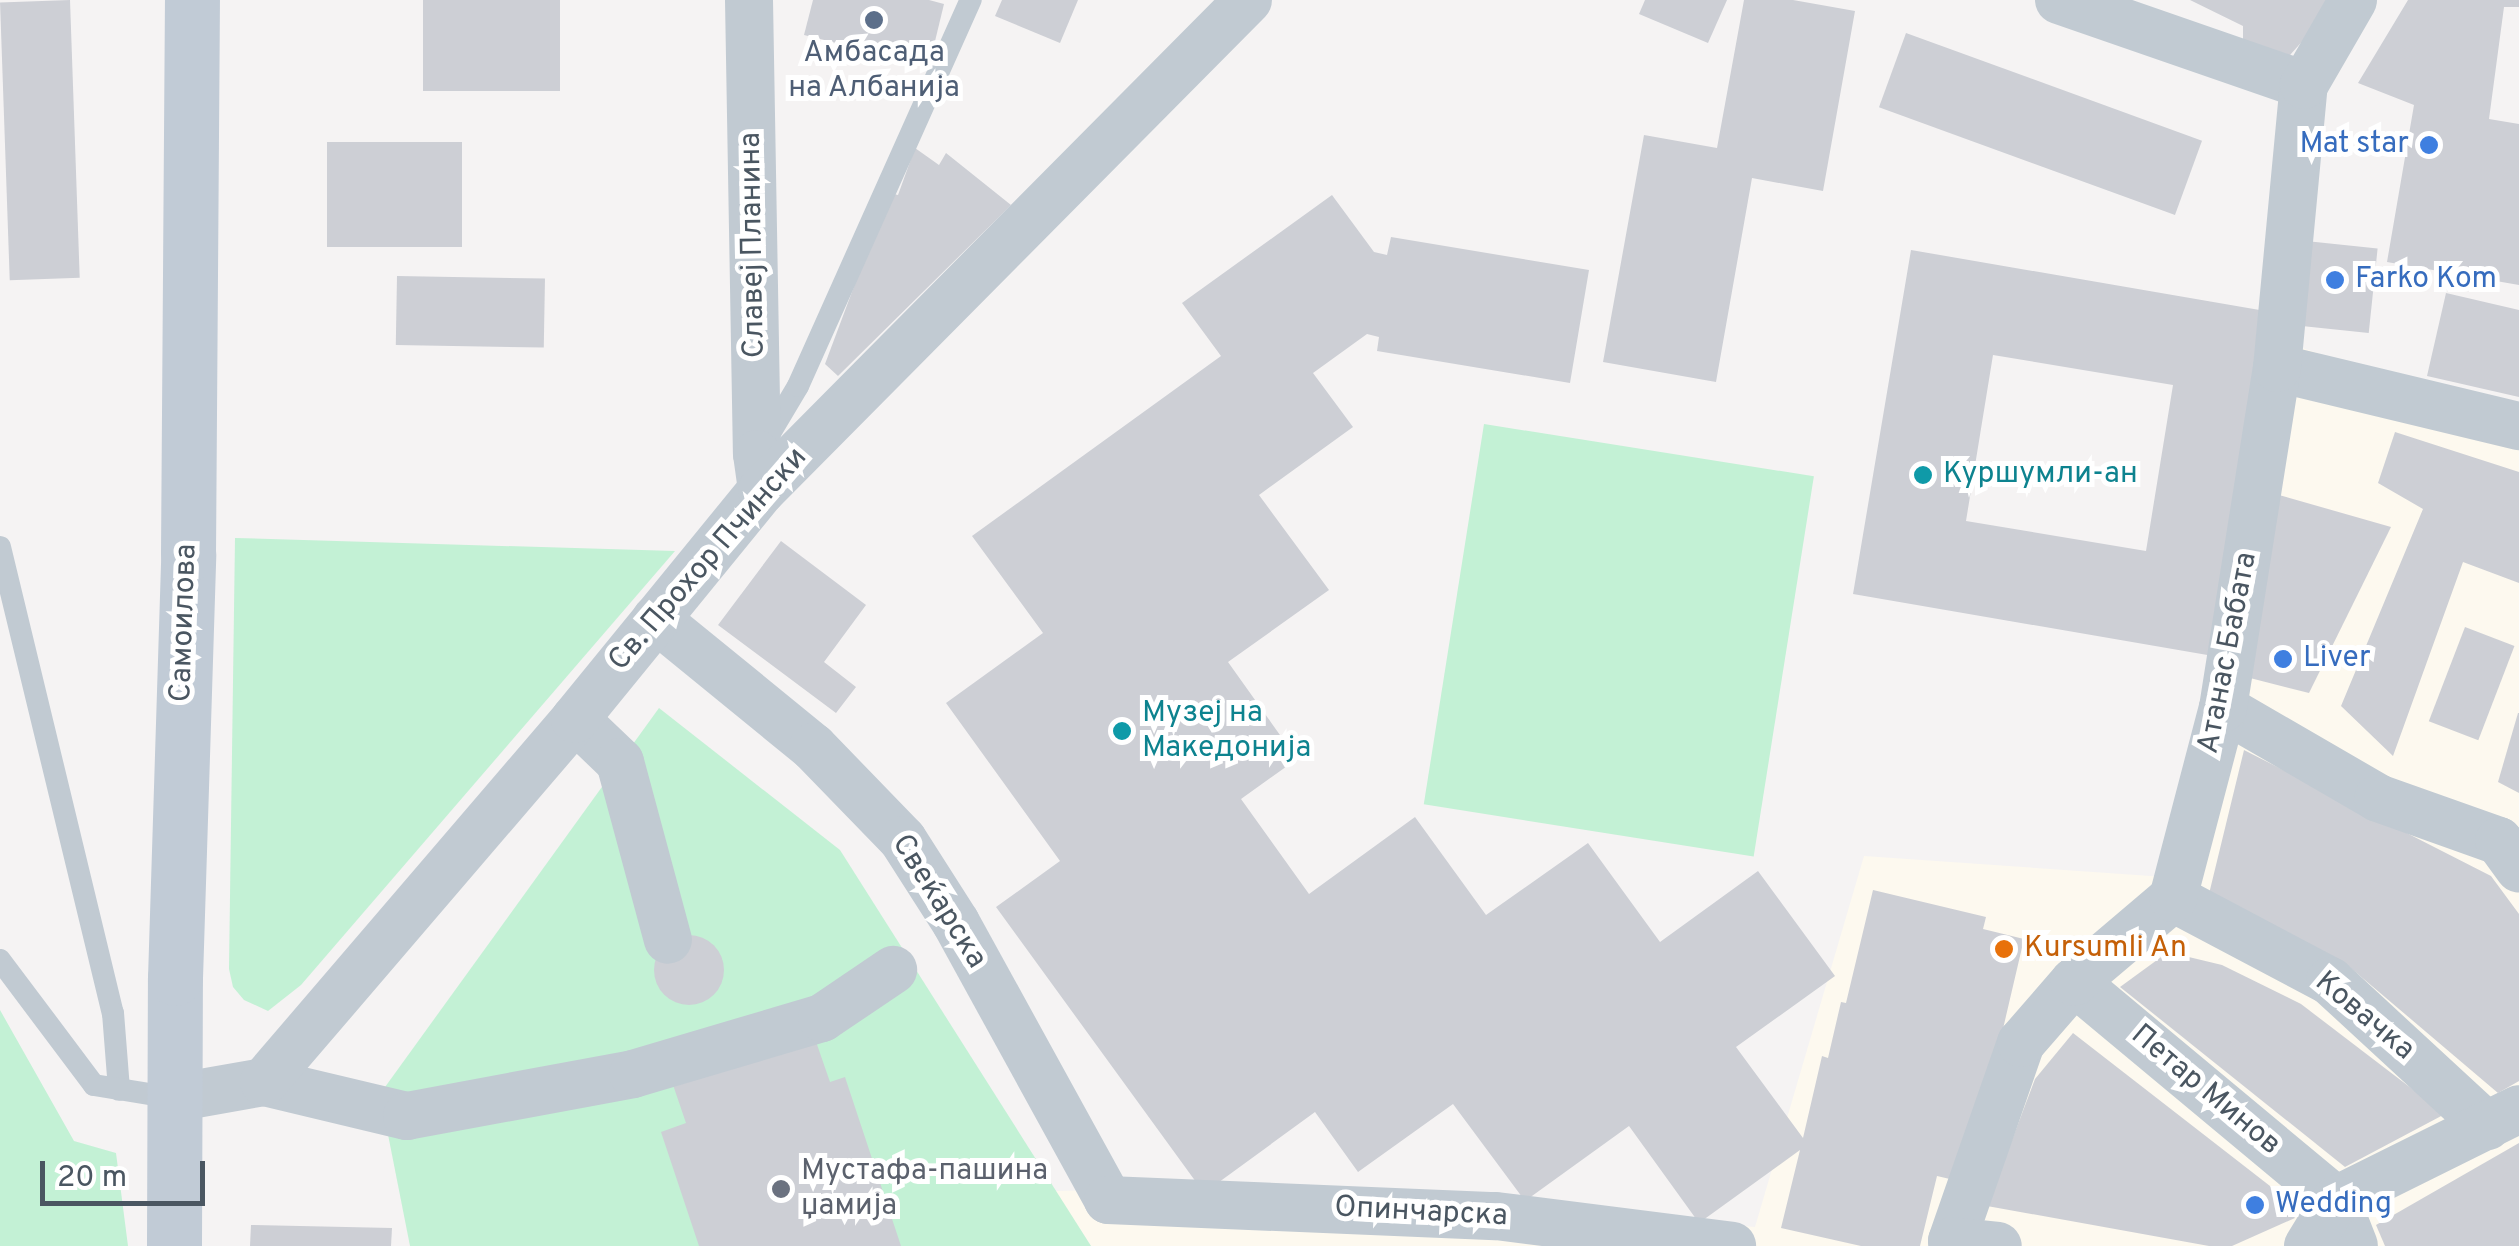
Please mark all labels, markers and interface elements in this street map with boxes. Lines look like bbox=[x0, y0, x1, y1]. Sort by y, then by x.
marker: Амбасада на Албанија bbox=[863, 9, 885, 31]
place label: Амбасада на Албанија bbox=[788, 36, 960, 106]
place label: Mat star bbox=[2299, 127, 2409, 163]
street label: Славеј Планина bbox=[734, 132, 774, 358]
marker: Mat star bbox=[2418, 134, 2440, 156]
place label: Farko Kom bbox=[2355, 262, 2497, 298]
marker: Farko Kom bbox=[2324, 269, 2346, 291]
street label: Св. Прохор Пчински bbox=[602, 441, 816, 679]
place label: Куршумли-ан bbox=[1943, 457, 2138, 493]
marker: Куршумли-ан bbox=[1912, 464, 1934, 486]
street label: Самоилова bbox=[164, 543, 206, 703]
street label: Атанас Бабата bbox=[2192, 549, 2266, 757]
place label: Liver bbox=[2303, 641, 2371, 677]
marker: Liver bbox=[2272, 648, 2294, 670]
place label: Музеј на Македонија bbox=[1142, 696, 1311, 766]
marker: Музеј на Македонија bbox=[1111, 720, 1133, 742]
street label: Свеќарска bbox=[883, 828, 993, 976]
place label: Kursumli An bbox=[2024, 931, 2188, 967]
marker: Kursumli An bbox=[1993, 938, 2015, 960]
street label: Ковачка bbox=[2307, 965, 2421, 1069]
street label: Петар Минов bbox=[2123, 1018, 2287, 1164]
scale bar bbox=[45, 1141, 210, 1203]
place label: Мустафа-пашина џамија bbox=[801, 1154, 1048, 1224]
text: 20 m bbox=[57, 1160, 127, 1197]
marker: Мустафа-пашина џамија bbox=[770, 1178, 792, 1200]
place label: Wedding bbox=[2275, 1187, 2392, 1223]
street label: Опинчарска bbox=[1333, 1190, 1509, 1236]
marker: Wedding bbox=[2244, 1194, 2266, 1216]

